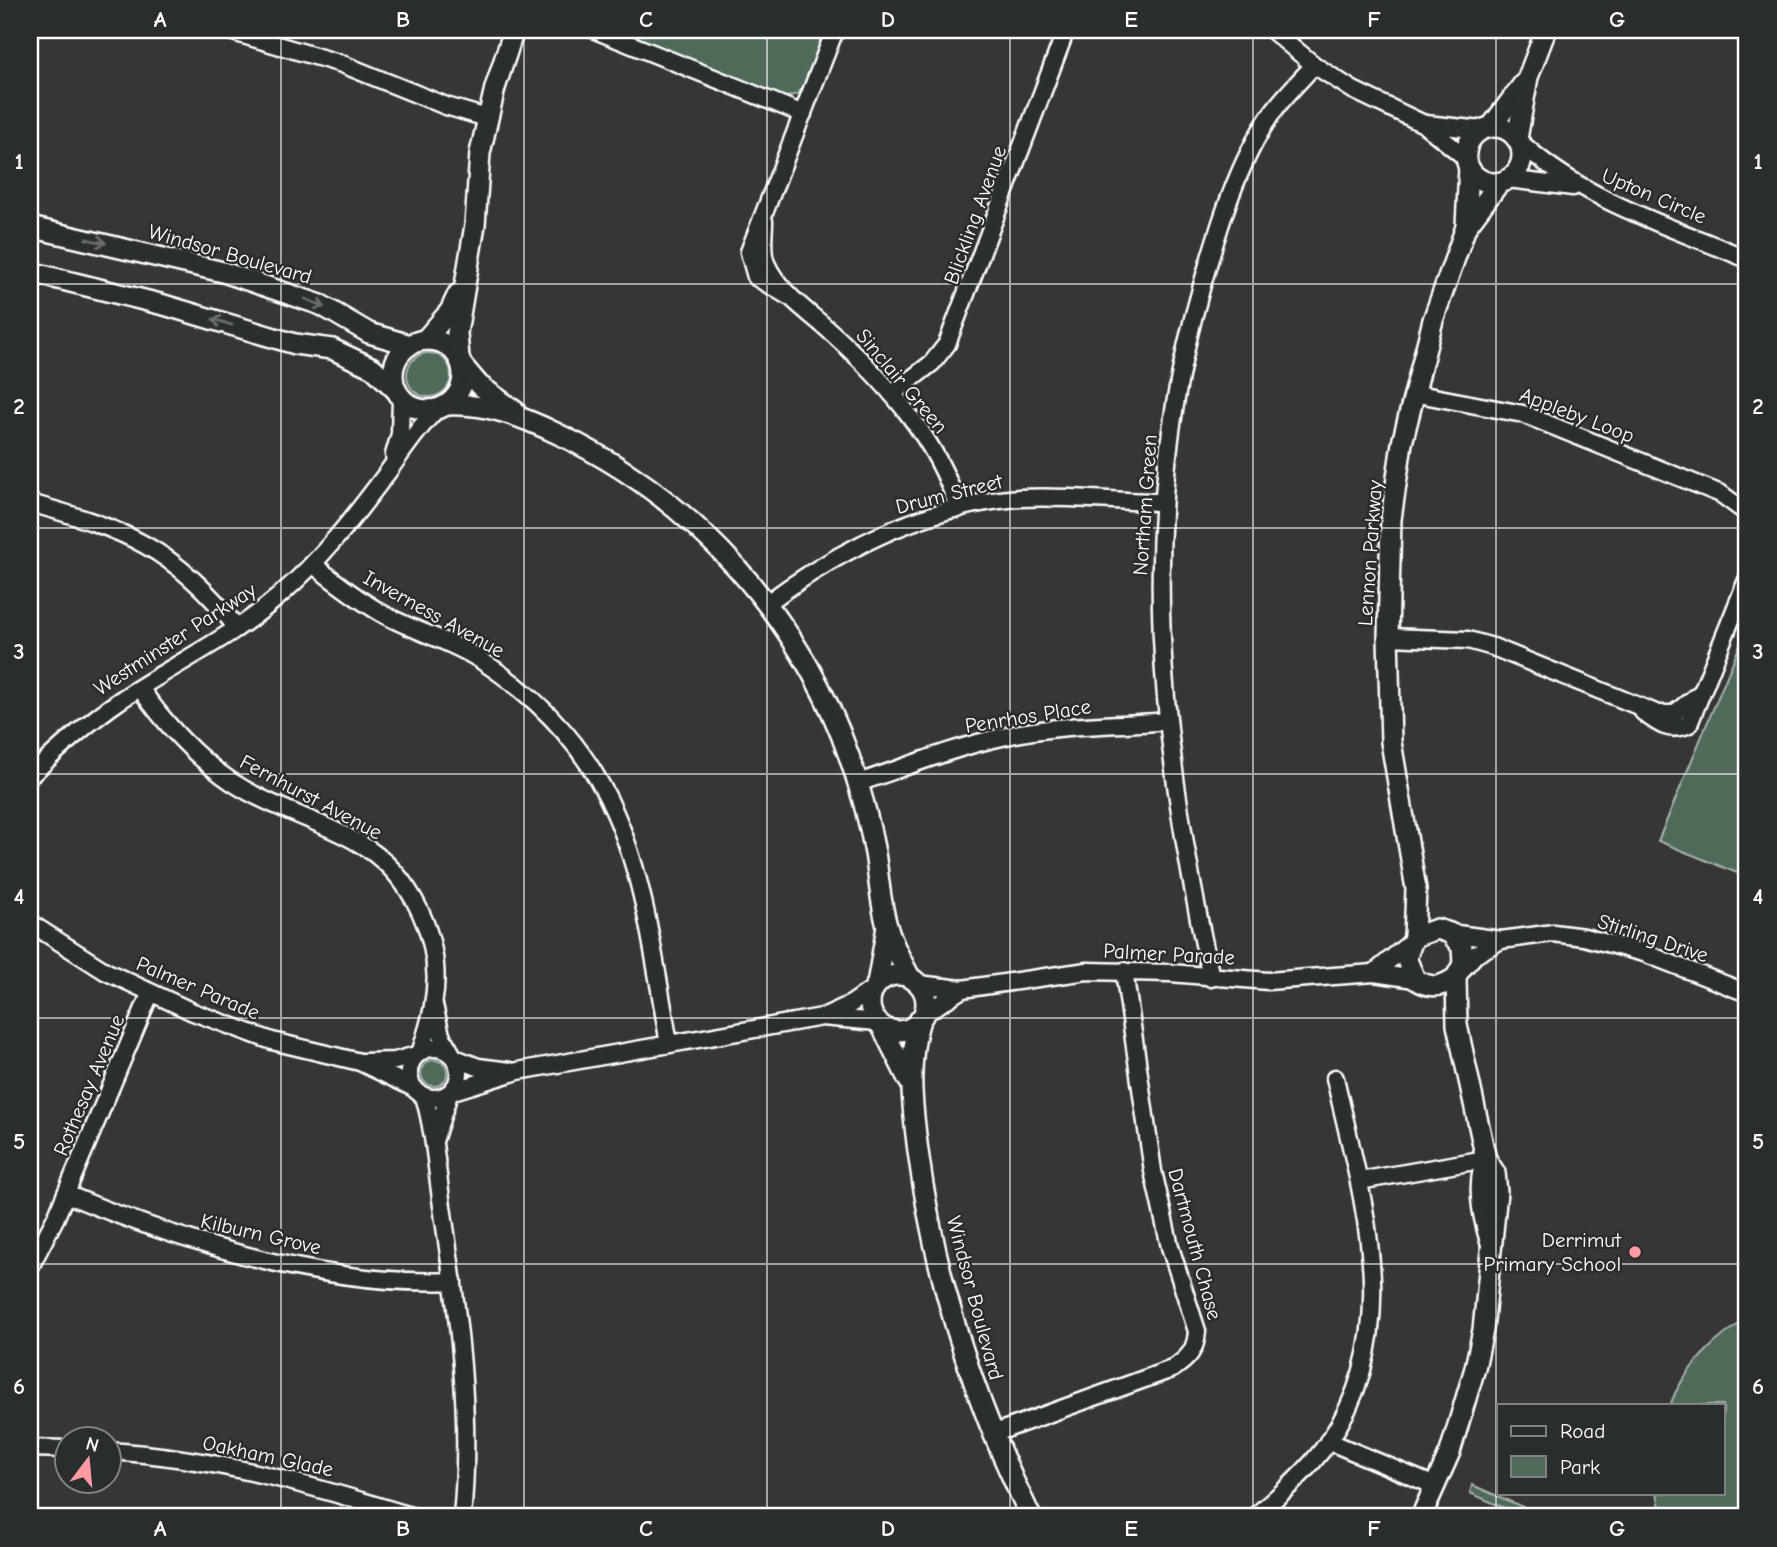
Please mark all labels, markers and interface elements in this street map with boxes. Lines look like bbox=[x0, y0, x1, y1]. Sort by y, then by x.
text: A bbox=[154, 6, 167, 33]
text: B bbox=[396, 6, 410, 33]
text: C bbox=[639, 6, 653, 33]
text: D bbox=[881, 6, 895, 33]
text: E bbox=[1124, 6, 1138, 33]
text: F bbox=[1367, 6, 1381, 33]
text: G bbox=[1609, 6, 1625, 33]
street label: Blickling Avenue bbox=[939, 142, 1011, 288]
text: 1 bbox=[14, 148, 24, 175]
text: 1 bbox=[1753, 148, 1763, 175]
street label: Upton Circle bbox=[1598, 163, 1710, 229]
street label: Windsor Boulevard bbox=[146, 219, 314, 289]
one-way arrow bbox=[84, 235, 107, 249]
one-way arrow bbox=[304, 298, 325, 311]
one-way arrow bbox=[212, 314, 234, 327]
street label: Sinclair Green bbox=[851, 324, 953, 438]
street label: Appleby Loop bbox=[1516, 382, 1638, 448]
text: 2 bbox=[13, 393, 25, 420]
text: 2 bbox=[1752, 393, 1764, 420]
street label: Northam Green bbox=[1128, 434, 1162, 576]
street label: Drum Street bbox=[893, 469, 1006, 519]
street label: Lennon Parkway bbox=[1353, 479, 1387, 627]
street label: Inverness Avenue bbox=[359, 565, 509, 663]
street label: Westminster Parkway bbox=[89, 577, 261, 700]
text: 3 bbox=[13, 638, 25, 665]
text: 3 bbox=[1752, 638, 1764, 665]
street label: Penrhos Place bbox=[963, 694, 1093, 738]
street label: Fernhurst Avenue bbox=[236, 749, 386, 845]
text: 4 bbox=[14, 883, 25, 910]
text: 4 bbox=[1753, 883, 1764, 910]
street label: Stirling Drive bbox=[1595, 909, 1711, 967]
street label: Palmer Parade bbox=[1103, 939, 1235, 969]
street label: Palmer Parade bbox=[133, 951, 263, 1025]
street label: Rothesay Avenue bbox=[48, 1011, 130, 1159]
text: 5 bbox=[13, 1128, 25, 1155]
text: 5 bbox=[1752, 1128, 1764, 1155]
street label: Dartmouth Chase bbox=[1163, 1166, 1227, 1322]
street label: Kilburn Grove bbox=[198, 1208, 324, 1260]
street label: Windsor Boulevard bbox=[942, 1213, 1008, 1383]
place label: Derrimut Primary School bbox=[1483, 1228, 1622, 1276]
marker: Derrimut Primary School bbox=[1627, 1244, 1643, 1260]
text: 6 bbox=[13, 1373, 25, 1400]
text: 6 bbox=[1752, 1373, 1764, 1400]
legend bbox=[1497, 1404, 1724, 1494]
text: Road bbox=[1560, 1419, 1605, 1443]
north arrow bbox=[52, 1424, 122, 1494]
street label: Oakham Glade bbox=[200, 1430, 336, 1482]
text: N bbox=[83, 1432, 101, 1457]
text: Park bbox=[1560, 1455, 1600, 1479]
text: A bbox=[154, 1515, 167, 1542]
text: B bbox=[396, 1515, 410, 1542]
text: C bbox=[639, 1515, 653, 1542]
text: D bbox=[881, 1515, 895, 1542]
text: E bbox=[1124, 1515, 1138, 1542]
text: F bbox=[1367, 1515, 1381, 1542]
text: G bbox=[1609, 1515, 1625, 1542]

